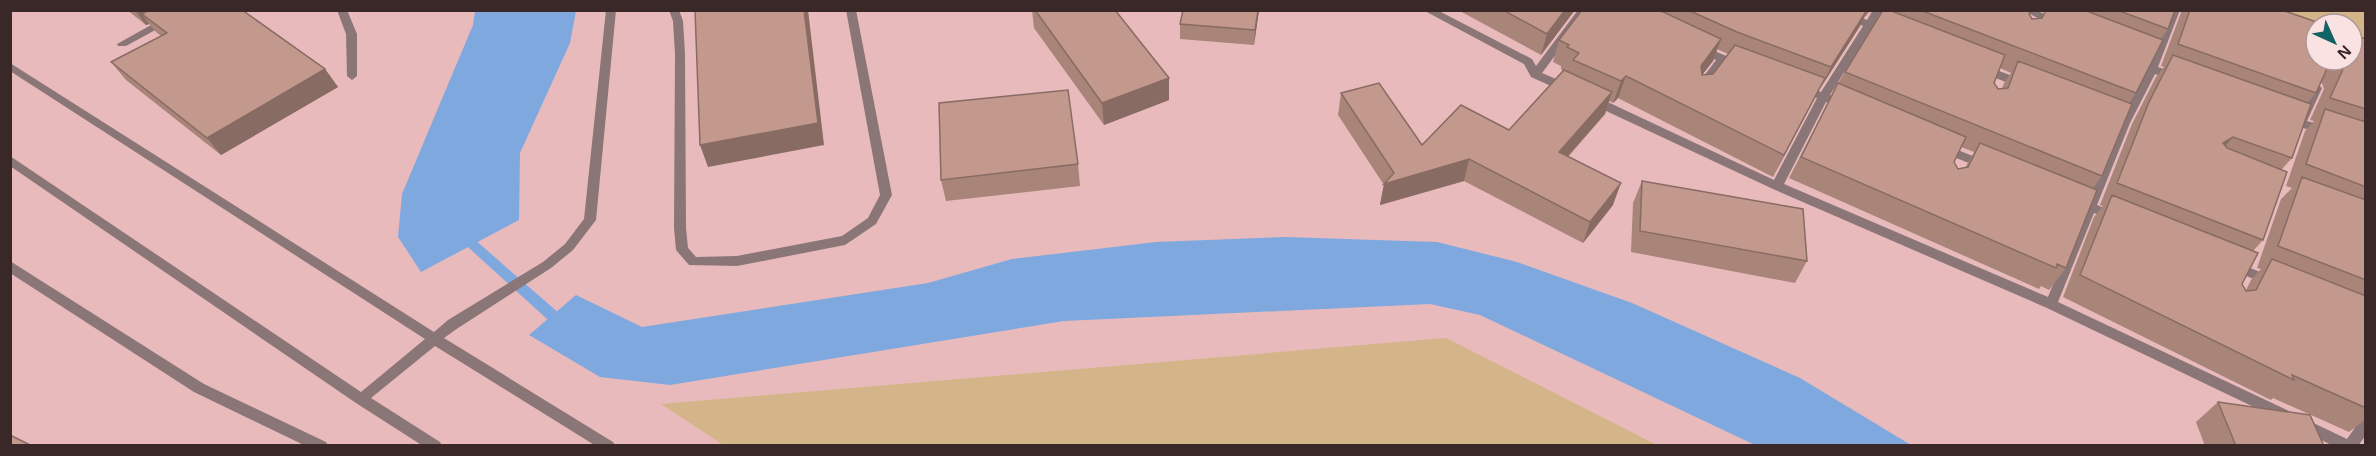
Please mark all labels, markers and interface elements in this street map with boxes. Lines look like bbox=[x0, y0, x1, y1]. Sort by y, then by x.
north arrow bbox=[2304, 12, 2364, 72]
text: N bbox=[2334, 42, 2354, 62]

